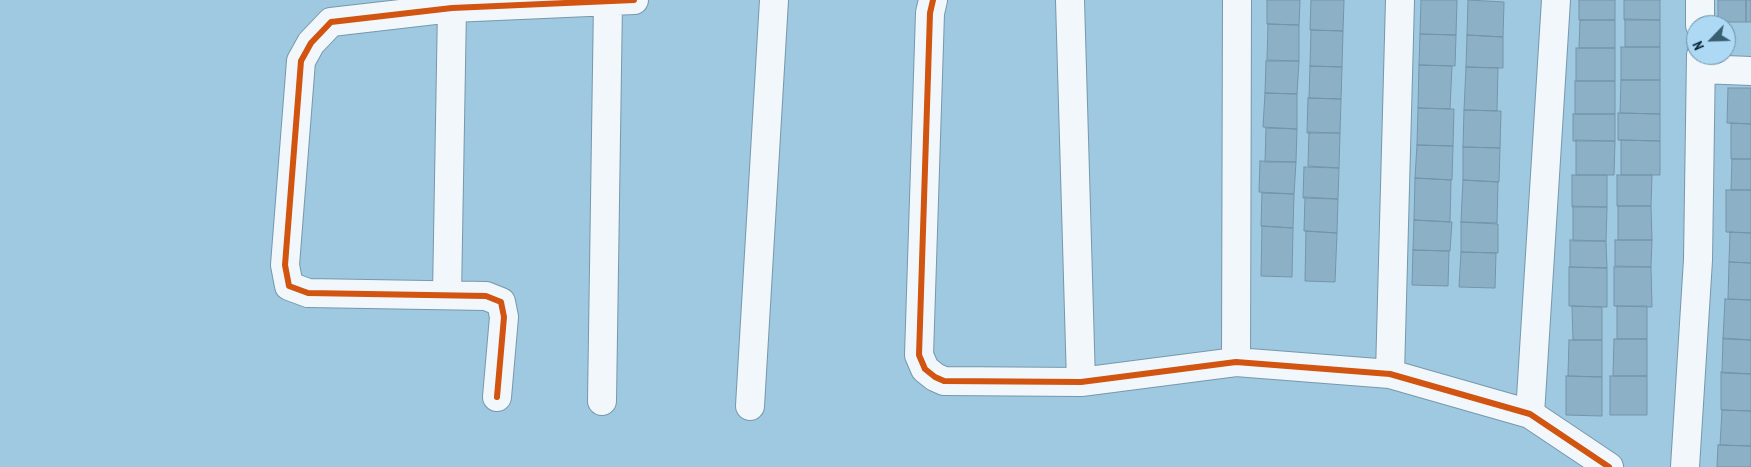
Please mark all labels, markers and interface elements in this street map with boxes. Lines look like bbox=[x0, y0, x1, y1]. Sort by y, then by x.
north arrow bbox=[1686, 15, 1736, 65]
text: N bbox=[1688, 39, 1708, 53]

